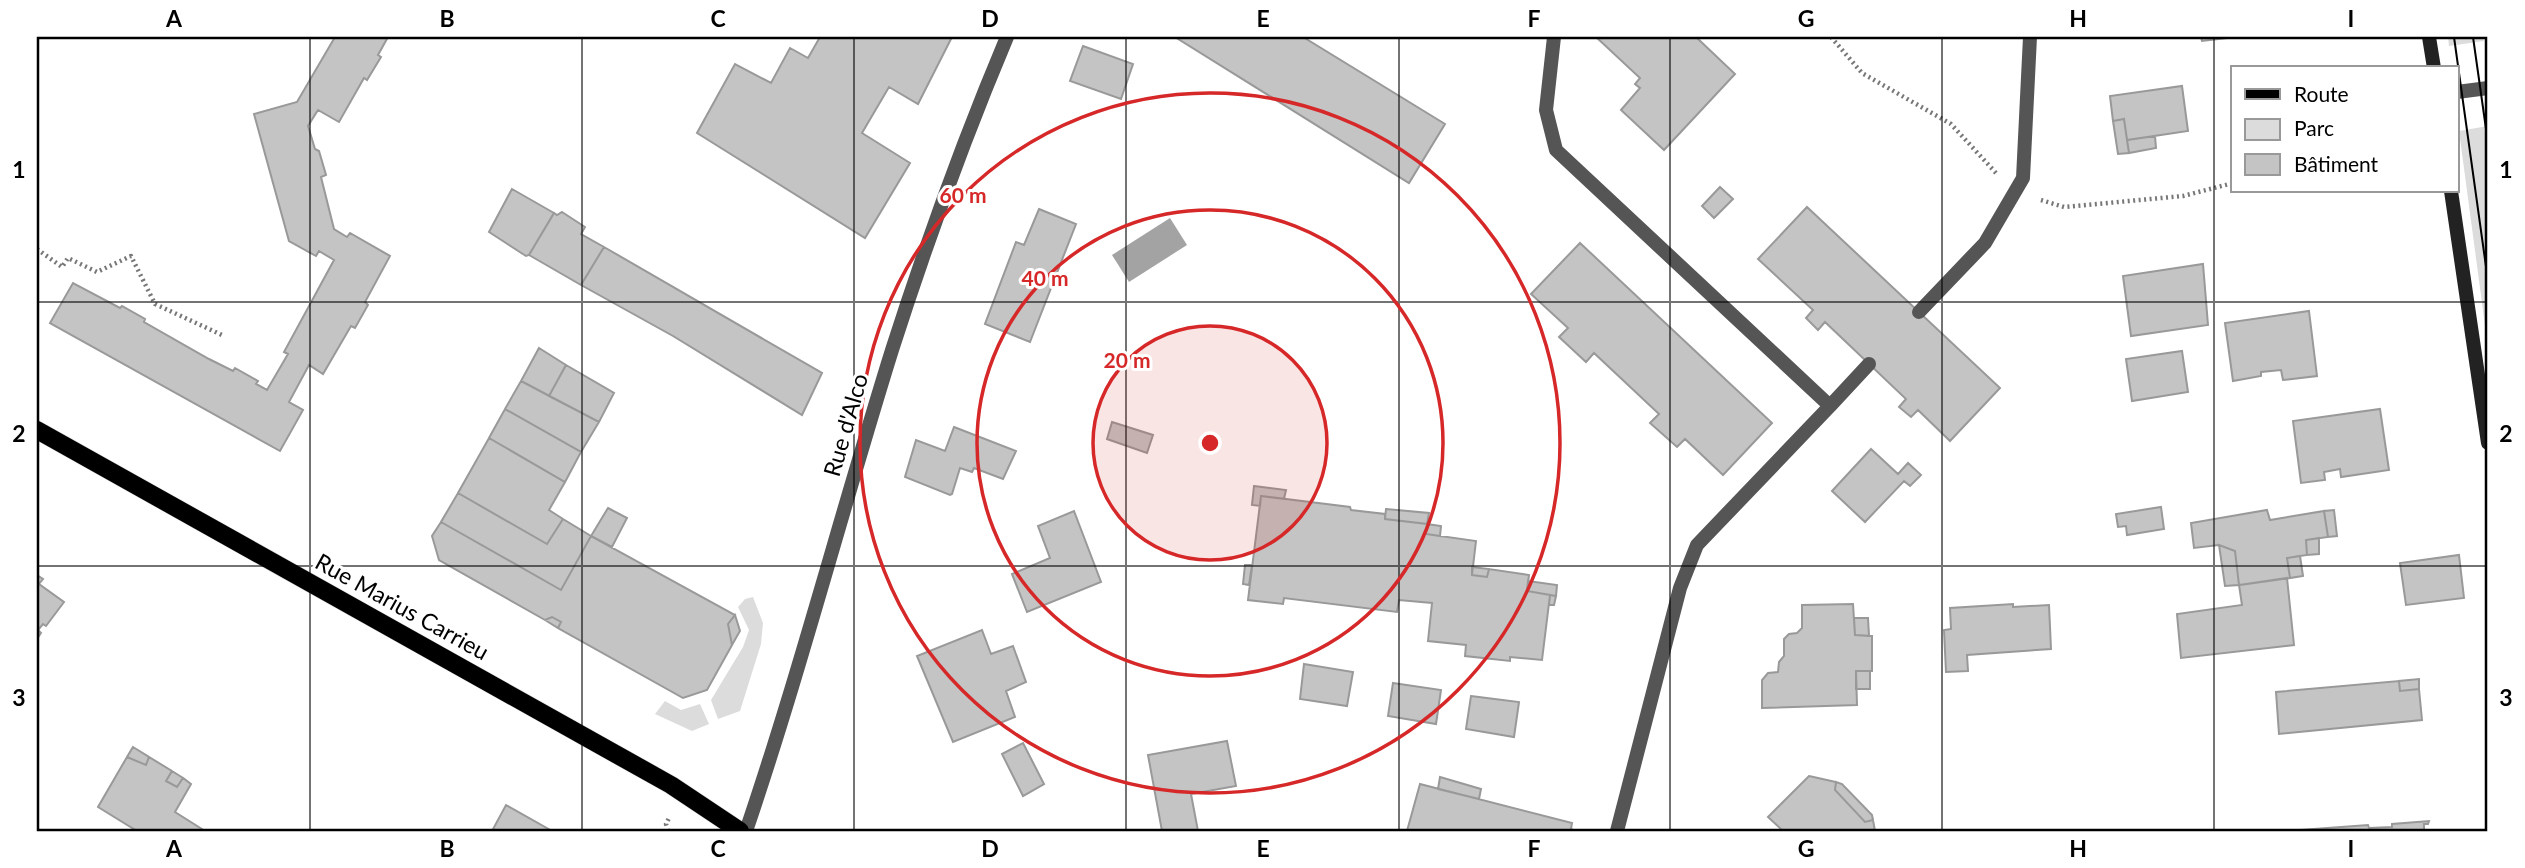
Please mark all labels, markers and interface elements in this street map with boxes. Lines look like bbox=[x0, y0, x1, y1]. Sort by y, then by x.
text: A bbox=[165, 4, 183, 32]
text: B bbox=[439, 4, 455, 32]
text: C bbox=[710, 4, 726, 32]
text: D bbox=[981, 4, 999, 32]
text: E bbox=[1256, 4, 1270, 32]
text: F bbox=[1527, 4, 1541, 32]
text: G bbox=[1798, 4, 1814, 32]
text: H bbox=[2069, 4, 2087, 32]
text: I bbox=[2348, 4, 2354, 32]
legend bbox=[2231, 66, 2458, 192]
text: Route bbox=[2294, 81, 2349, 106]
text: Parc bbox=[2294, 115, 2334, 140]
text: Bâtiment bbox=[2294, 151, 2379, 176]
text: 1 bbox=[12, 155, 26, 183]
text: 1 bbox=[2499, 155, 2513, 183]
text: 60 m bbox=[939, 182, 987, 207]
text: 40 m bbox=[1021, 265, 1069, 290]
text: 20 m bbox=[1103, 347, 1151, 372]
street label: Rue d'Alco bbox=[817, 370, 873, 479]
text: 2 bbox=[12, 419, 26, 447]
text: 2 bbox=[2499, 419, 2513, 447]
centre of rings bbox=[1198, 431, 1222, 455]
street label: Rue Marius Carrieu bbox=[311, 547, 494, 665]
text: 3 bbox=[12, 683, 26, 711]
text: 3 bbox=[2499, 683, 2513, 711]
text: A bbox=[165, 834, 183, 862]
text: B bbox=[439, 834, 455, 862]
text: C bbox=[710, 834, 726, 862]
text: D bbox=[981, 834, 999, 862]
text: E bbox=[1256, 834, 1270, 862]
text: F bbox=[1527, 834, 1541, 862]
text: G bbox=[1798, 834, 1814, 862]
text: H bbox=[2069, 834, 2087, 862]
text: I bbox=[2348, 834, 2354, 862]

